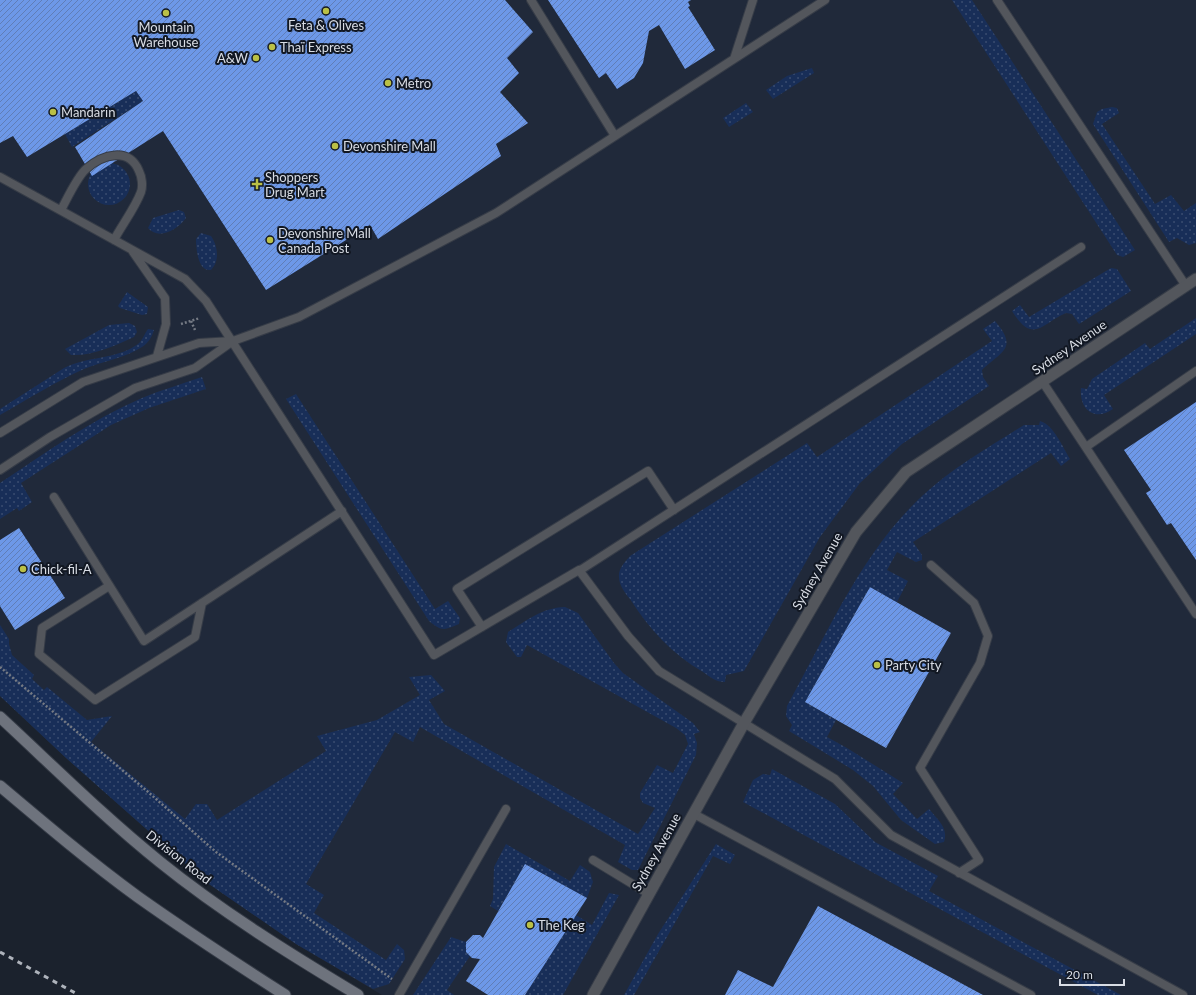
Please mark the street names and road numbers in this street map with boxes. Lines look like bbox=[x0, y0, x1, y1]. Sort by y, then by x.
street label: Sydney Avenue bbox=[1029, 316, 1110, 378]
street label: Sydney Avenue bbox=[788, 529, 846, 613]
street label: Sydney Avenue bbox=[628, 810, 684, 894]
street label: Division Road bbox=[143, 827, 215, 887]

